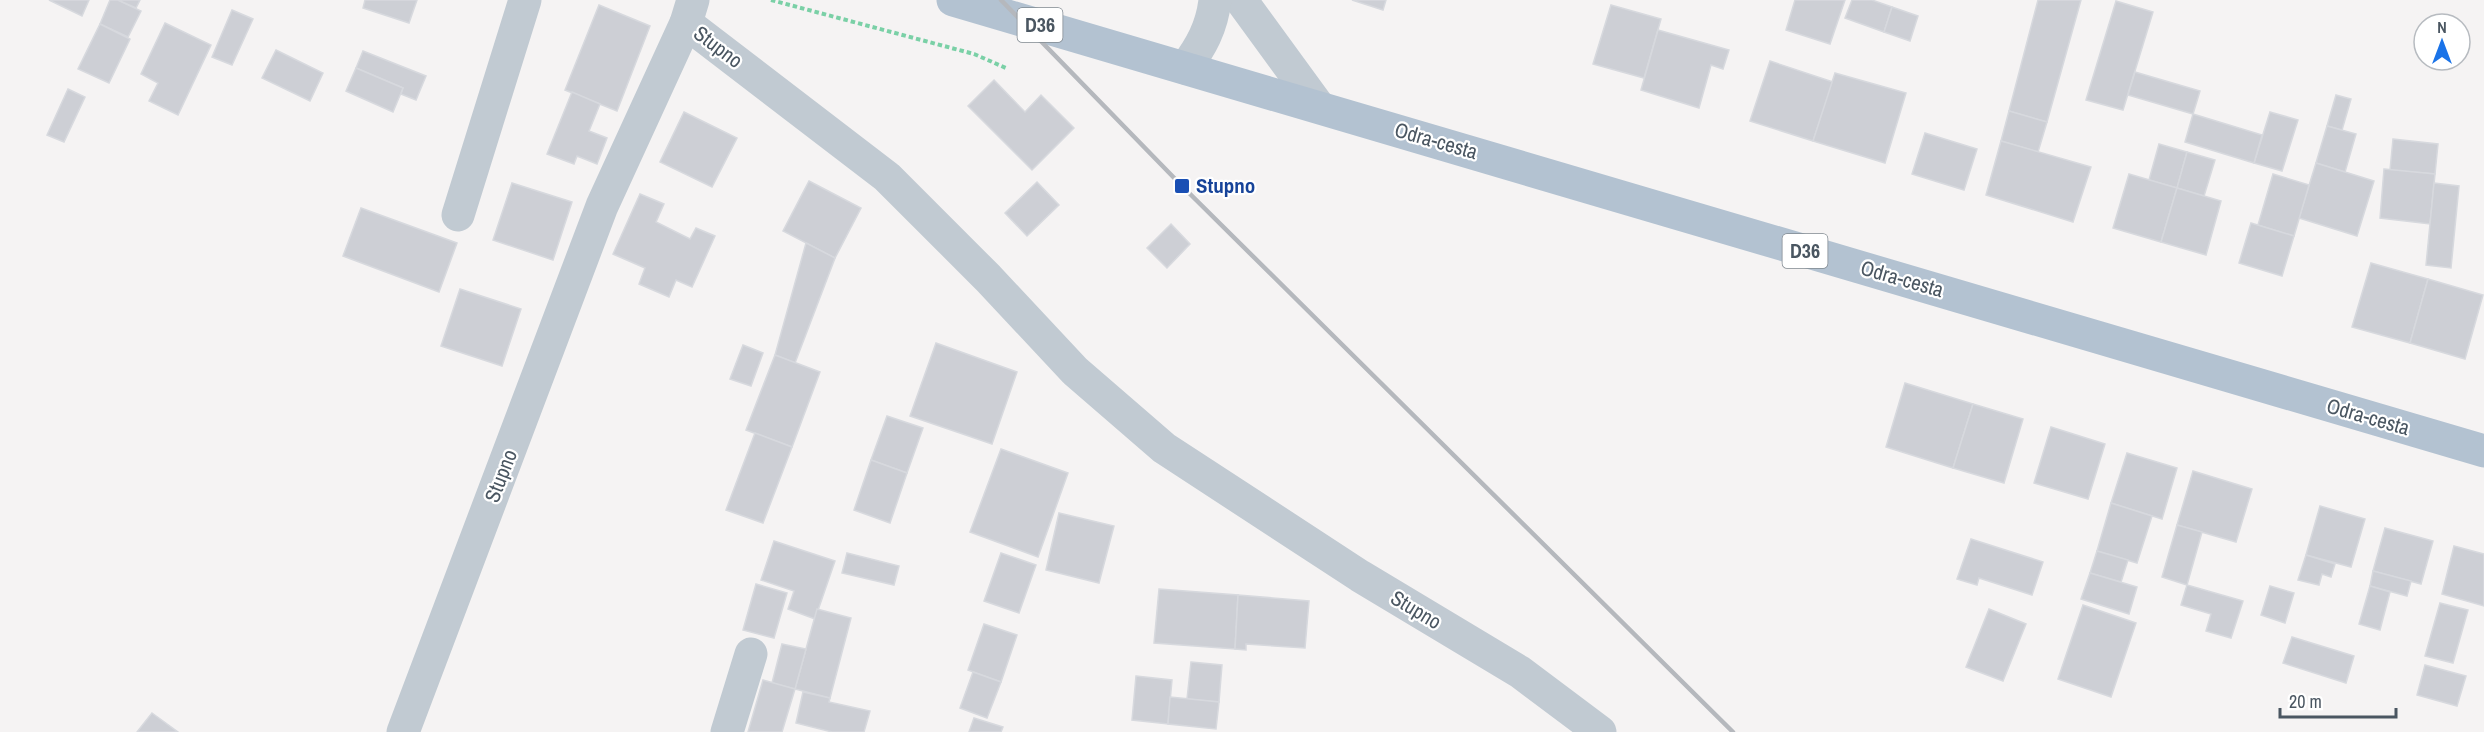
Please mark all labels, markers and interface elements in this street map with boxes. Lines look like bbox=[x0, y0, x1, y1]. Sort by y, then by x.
road number: D36 bbox=[1018, 8, 1062, 42]
north arrow bbox=[2412, 12, 2472, 72]
text: N bbox=[2437, 16, 2447, 38]
street label: Stupno bbox=[688, 19, 749, 75]
street label: Odra-cesta bbox=[1391, 115, 1481, 166]
place label: Stupno bbox=[1196, 171, 1255, 200]
marker: Stupno bbox=[1173, 177, 1191, 195]
road number: D36 bbox=[1782, 234, 1828, 268]
street label: Odra-cesta bbox=[1857, 253, 1947, 304]
street label: Odra-cesta bbox=[2323, 391, 2413, 442]
street label: Stupno bbox=[477, 445, 524, 507]
street label: Stupno bbox=[1385, 583, 1447, 636]
scale bar bbox=[2280, 681, 2396, 719]
text: 20 m bbox=[2289, 689, 2322, 714]

